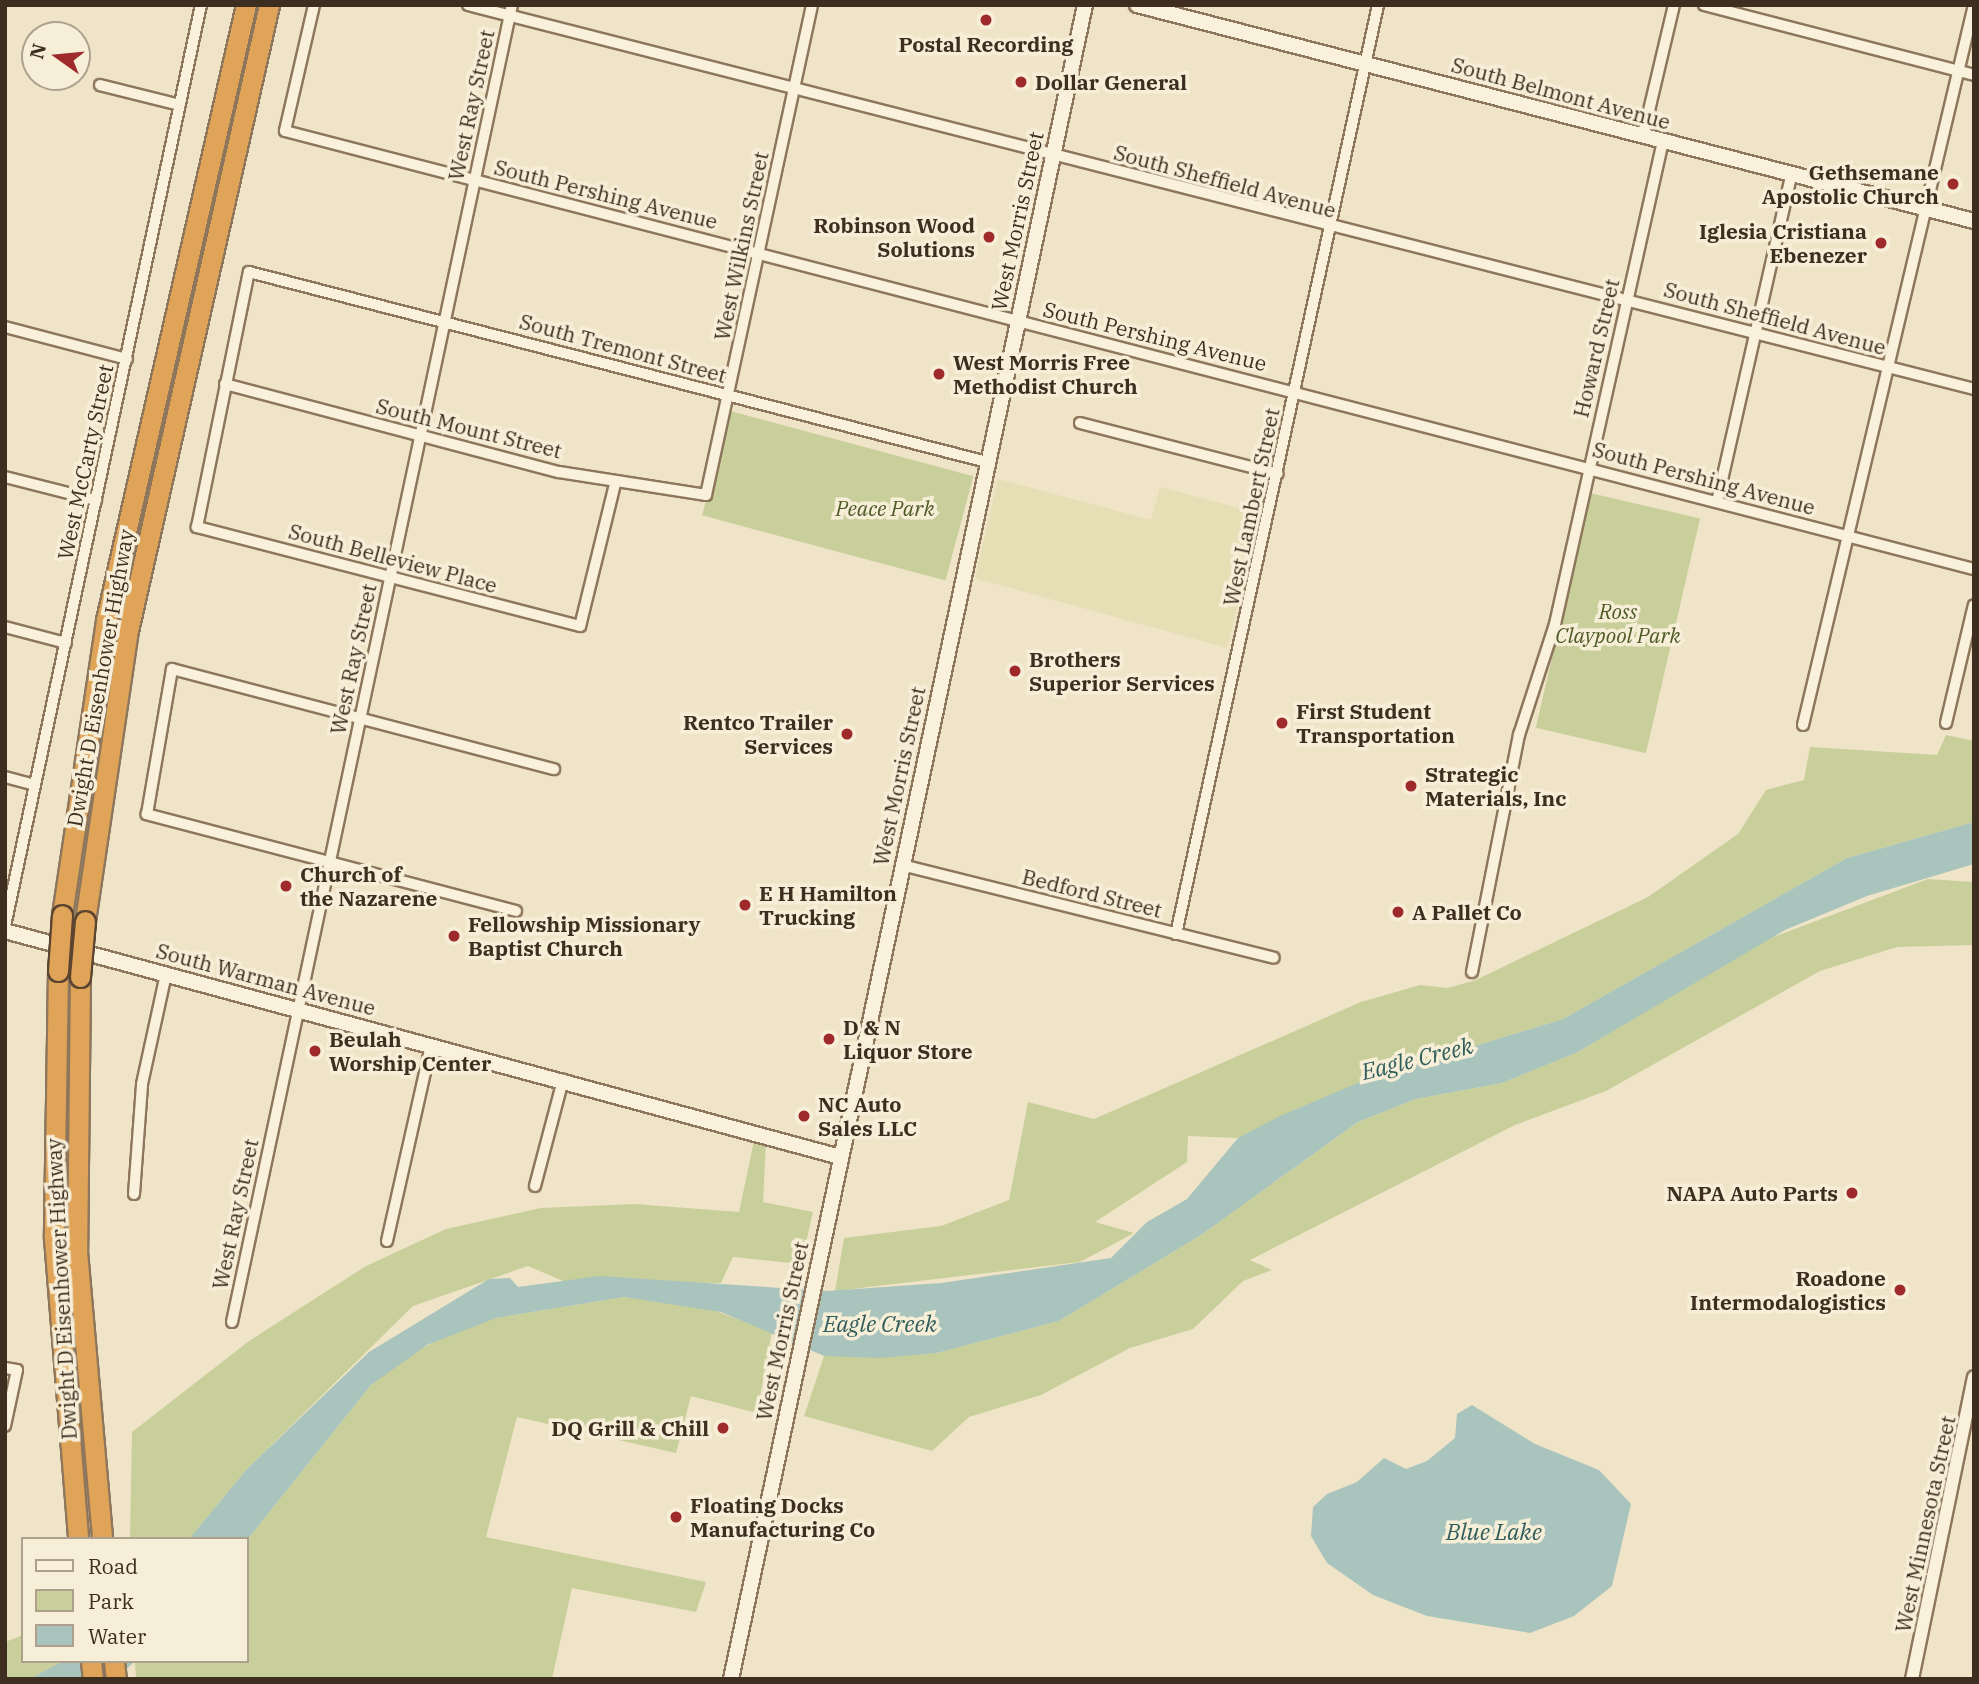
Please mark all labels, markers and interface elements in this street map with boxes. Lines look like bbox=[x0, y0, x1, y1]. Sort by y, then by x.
marker: Postal Recording bbox=[978, 12, 994, 28]
north arrow bbox=[21, 21, 91, 91]
street label: West Ray Street bbox=[443, 27, 499, 183]
place label: Postal Recording bbox=[899, 31, 1073, 57]
text: N bbox=[24, 41, 51, 61]
street label: South Belmont Avenue bbox=[1449, 52, 1673, 134]
place label: Dollar General bbox=[1035, 69, 1187, 95]
marker: Dollar General bbox=[1013, 74, 1029, 90]
street label: West Morris Street bbox=[986, 129, 1048, 313]
street label: South Sheffield Avenue bbox=[1111, 139, 1339, 223]
street label: West Wilkins Street bbox=[709, 149, 773, 343]
street label: South Pershing Avenue bbox=[492, 154, 720, 234]
place label: Gethsemane Apostolic Church bbox=[1762, 159, 1939, 209]
marker: Gethsemane Apostolic Church bbox=[1945, 176, 1961, 192]
place label: Robinson Wood Solutions bbox=[813, 212, 975, 262]
place label: Iglesia Cristiana Ebenezer bbox=[1699, 218, 1867, 268]
marker: Robinson Wood Solutions bbox=[981, 229, 997, 245]
marker: Iglesia Cristiana Ebenezer bbox=[1873, 235, 1889, 251]
street label: Howard Street bbox=[1568, 276, 1624, 420]
street label: South Sheffield Avenue bbox=[1661, 276, 1889, 360]
street label: South Pershing Avenue bbox=[1041, 296, 1269, 376]
street label: South Tremont Street bbox=[517, 308, 729, 388]
place label: West Morris Free Methodist Church bbox=[953, 349, 1138, 399]
street label: West McCarty Street bbox=[52, 362, 118, 562]
marker: West Morris Free Methodist Church bbox=[931, 366, 947, 382]
street label: South Mount Street bbox=[374, 393, 564, 463]
street label: West Lambert Street bbox=[1218, 406, 1284, 608]
street label: South Pershing Avenue bbox=[1590, 436, 1818, 520]
park label: Peace Park bbox=[835, 495, 935, 521]
street label: South Belleview Place bbox=[286, 518, 500, 598]
street label: Dwight D Eisenhower Highway bbox=[61, 527, 139, 829]
street label: West Ray Street bbox=[325, 581, 381, 737]
park label: Ross Claypool Park bbox=[1555, 598, 1681, 648]
place label: Brothers Superior Services bbox=[1029, 646, 1215, 696]
marker: Brothers Superior Services bbox=[1007, 663, 1023, 679]
street label: West Morris Street bbox=[868, 684, 930, 868]
place label: First Student Transportation bbox=[1296, 698, 1455, 748]
place label: Rentco Trailer Services bbox=[683, 709, 833, 759]
marker: First Student Transportation bbox=[1274, 715, 1290, 731]
marker: Rentco Trailer Services bbox=[839, 726, 855, 742]
place label: Strategic Materials, Inc bbox=[1425, 761, 1566, 811]
marker: Strategic Materials, Inc bbox=[1403, 778, 1419, 794]
place label: Church of the Nazarene bbox=[300, 861, 437, 911]
street label: Bedford Street bbox=[1020, 863, 1164, 923]
marker: Church of the Nazarene bbox=[278, 878, 294, 894]
place label: E H Hamilton Trucking bbox=[759, 880, 897, 930]
marker: E H Hamilton Trucking bbox=[737, 897, 753, 913]
place label: A Pallet Co bbox=[1412, 899, 1522, 925]
marker: A Pallet Co bbox=[1390, 904, 1406, 920]
place label: Fellowship Missionary Baptist Church bbox=[468, 911, 701, 961]
marker: Fellowship Missionary Baptist Church bbox=[446, 928, 462, 944]
street label: South Warman Avenue bbox=[154, 938, 378, 1020]
place label: D & N Liquor Store bbox=[843, 1014, 973, 1064]
place label: Beulah Worship Center bbox=[329, 1026, 491, 1076]
marker: D & N Liquor Store bbox=[821, 1031, 837, 1047]
water label: Eagle Creek bbox=[1358, 1031, 1476, 1085]
marker: Beulah Worship Center bbox=[307, 1043, 323, 1059]
place label: NC Auto Sales LLC bbox=[818, 1091, 917, 1141]
marker: NC Auto Sales LLC bbox=[796, 1108, 812, 1124]
street label: West Ray Street bbox=[207, 1136, 263, 1292]
street label: Dwight D Eisenhower Highway bbox=[41, 1138, 81, 1440]
place label: NAPA Auto Parts bbox=[1667, 1180, 1838, 1206]
marker: NAPA Auto Parts bbox=[1844, 1185, 1860, 1201]
street label: West Morris Street bbox=[751, 1239, 813, 1423]
place label: Roadone Intermodalogistics bbox=[1690, 1265, 1886, 1315]
marker: Roadone Intermodalogistics bbox=[1892, 1282, 1908, 1298]
water label: Eagle Creek bbox=[823, 1309, 937, 1337]
street label: West Minnesota Street bbox=[1890, 1413, 1960, 1635]
place label: DQ Grill & Chill bbox=[551, 1415, 709, 1441]
marker: DQ Grill & Chill bbox=[715, 1420, 731, 1436]
place label: Floating Docks Manufacturing Co bbox=[690, 1492, 875, 1542]
marker: Floating Docks Manufacturing Co bbox=[668, 1509, 684, 1525]
water label: Blue Lake bbox=[1446, 1517, 1542, 1545]
legend bbox=[21, 1537, 248, 1663]
text: Road bbox=[88, 1552, 138, 1580]
text: Park bbox=[88, 1587, 134, 1615]
text: Water bbox=[88, 1622, 146, 1650]

